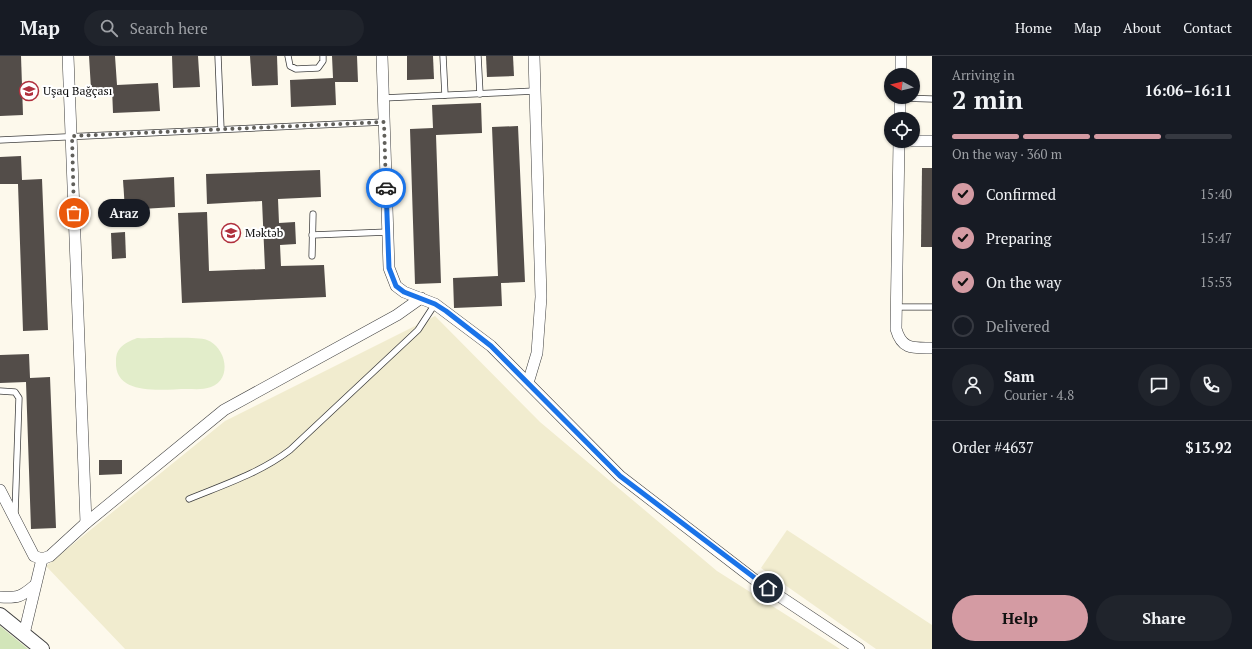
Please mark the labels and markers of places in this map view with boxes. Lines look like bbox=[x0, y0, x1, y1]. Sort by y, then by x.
school or university icon: Uşaq Bağçası bbox=[18, 80, 40, 102]
place label: Uşaq Bağçası bbox=[43, 83, 113, 98]
pin bbox=[57, 196, 91, 230]
callout: Araz bbox=[98, 199, 150, 227]
school or university icon: Məktəb bbox=[220, 222, 242, 244]
place label: Məktəb bbox=[245, 225, 284, 240]
pin bbox=[751, 571, 785, 605]

